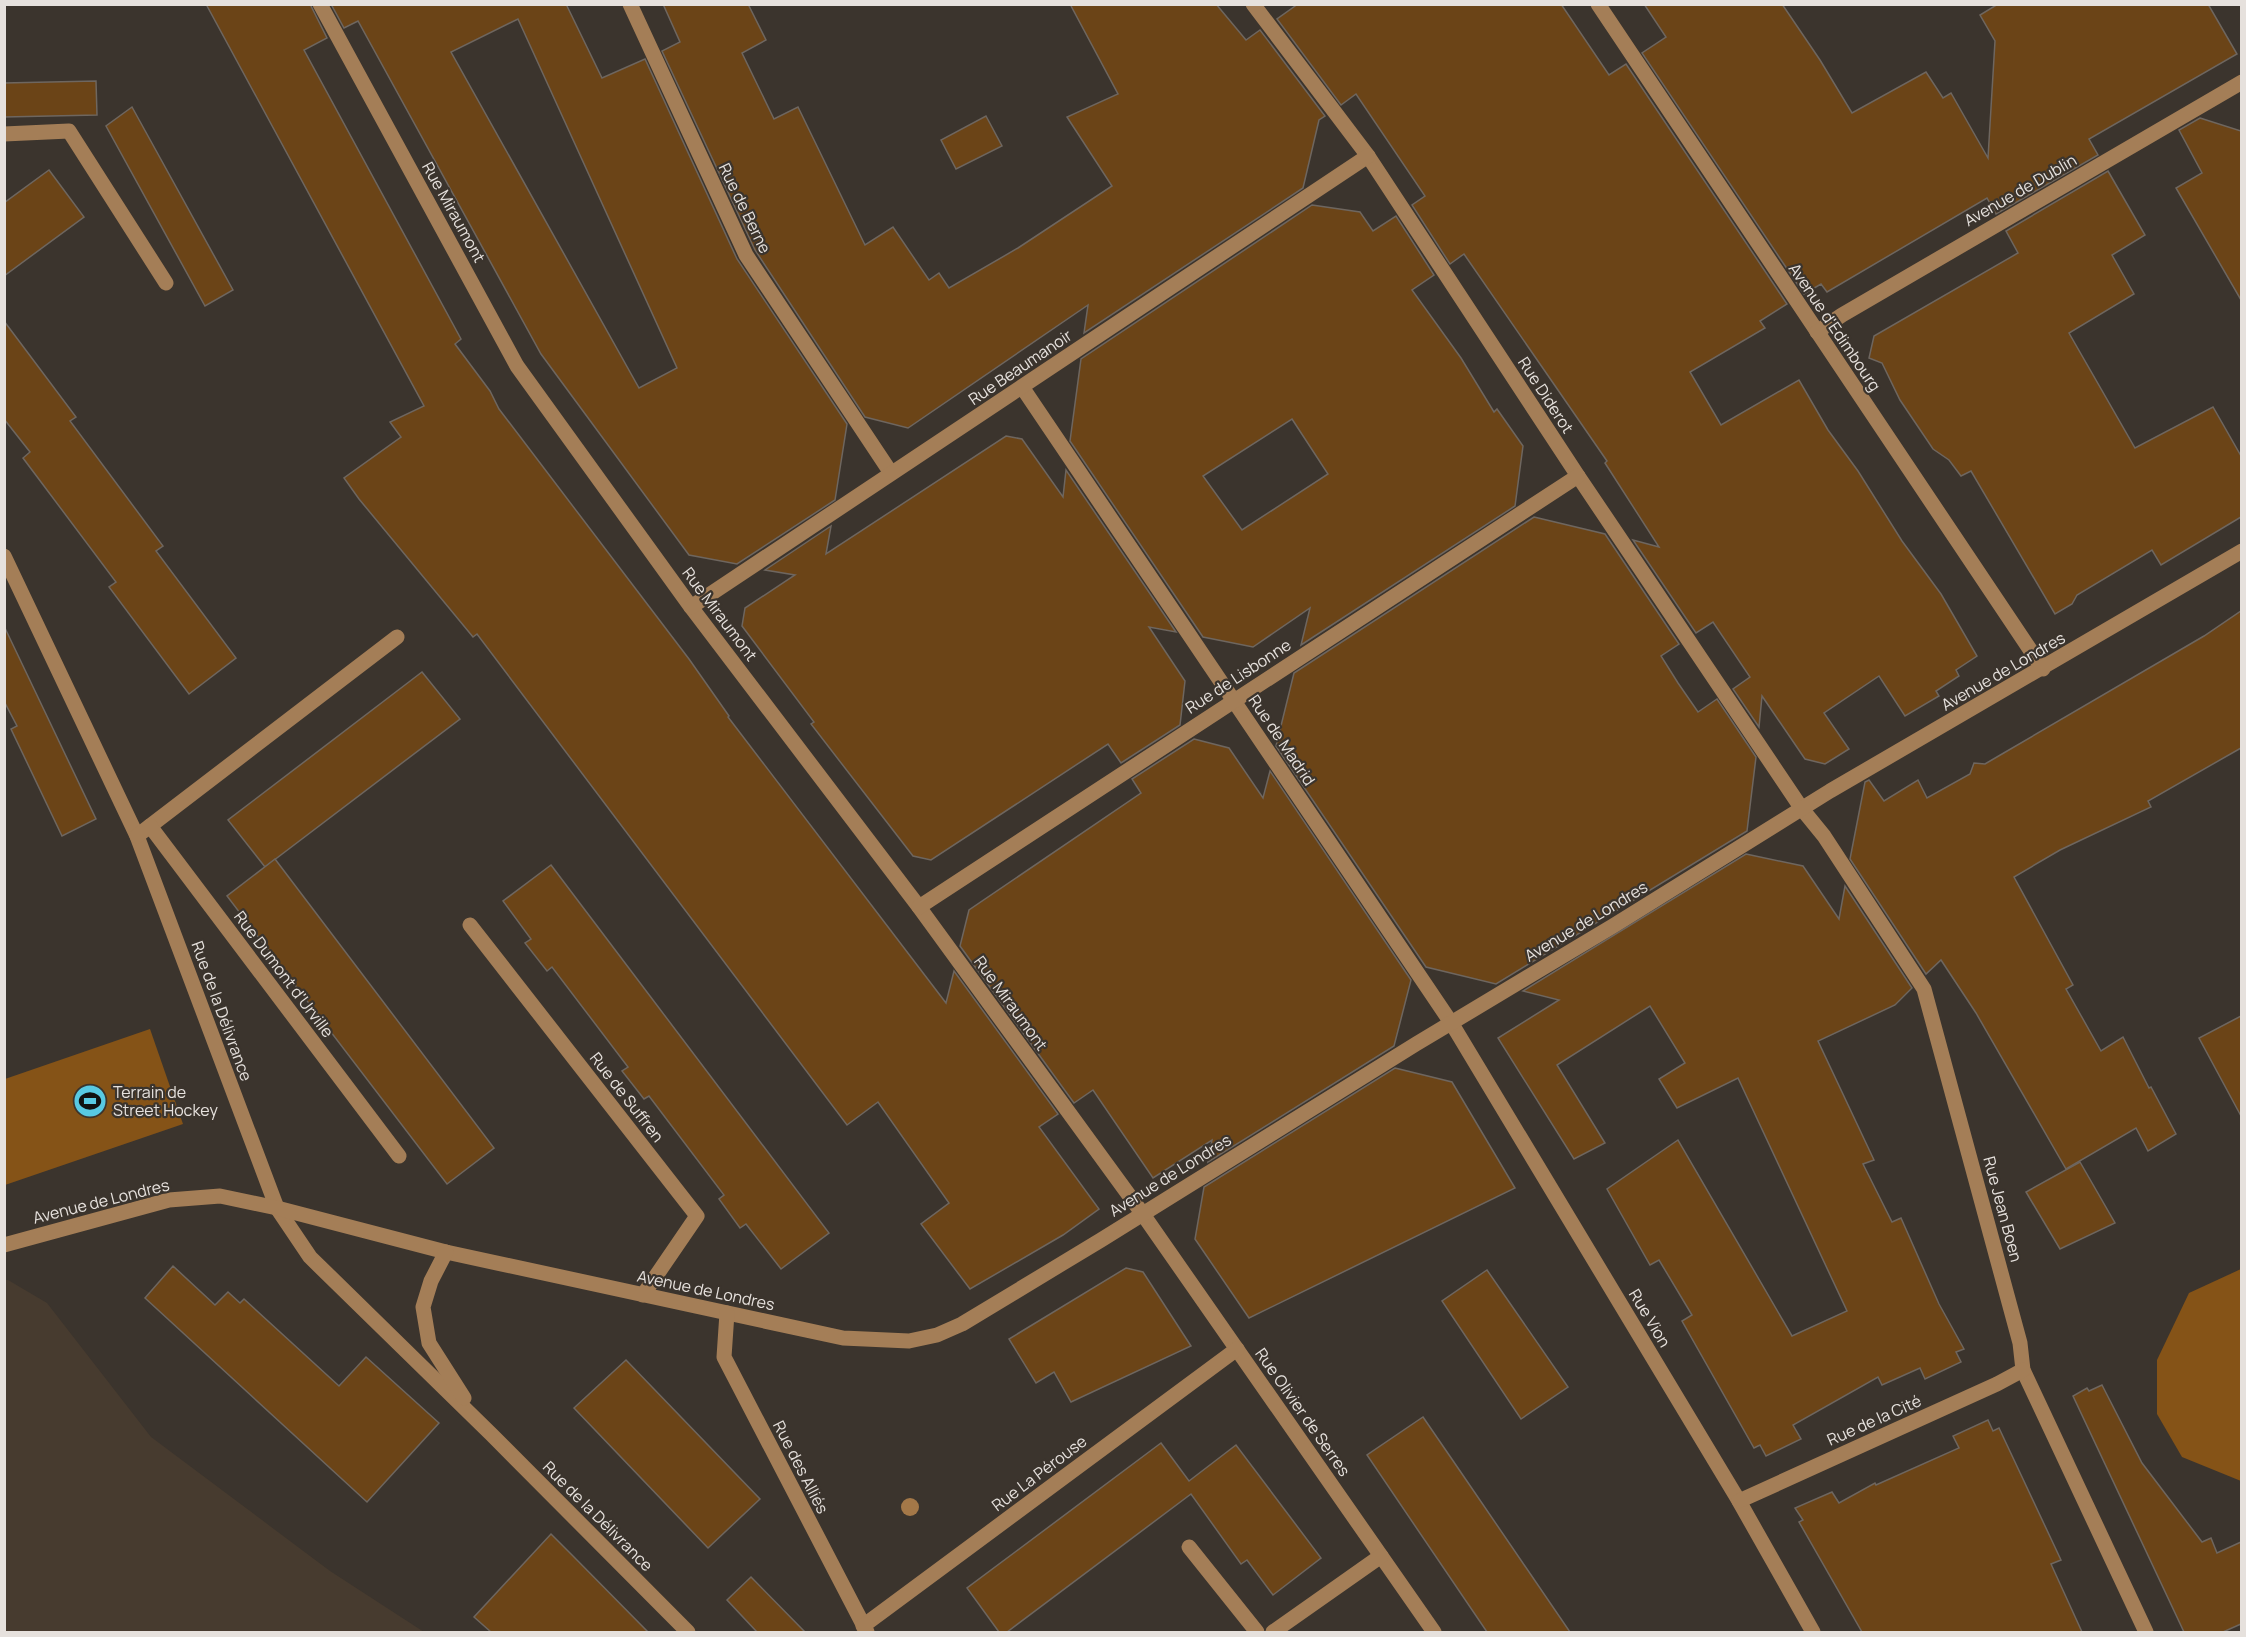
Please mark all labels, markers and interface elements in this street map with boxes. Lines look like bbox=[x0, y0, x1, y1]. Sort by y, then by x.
street label: Avenue de Dublin bbox=[1960, 149, 2080, 231]
street label: Rue Miraumont bbox=[417, 158, 491, 266]
street label: Rue de Berne bbox=[714, 159, 776, 257]
street label: Avenue d'Edimbourg bbox=[1784, 259, 1886, 395]
street label: Rue Beaumanoir bbox=[964, 324, 1076, 410]
street label: Rue Diderot bbox=[1513, 353, 1579, 437]
street label: Rue Miraumont bbox=[677, 563, 763, 665]
street label: Avenue de Londres bbox=[1937, 626, 2069, 716]
street label: Rue de Lisbonne bbox=[1181, 634, 1295, 718]
street label: Rue de Madrid bbox=[1244, 690, 1320, 790]
street label: Avenue de Londres bbox=[1520, 876, 1652, 966]
street label: Rue Dumont d'Urville bbox=[229, 906, 339, 1042]
street label: Rue de la Délivrance bbox=[186, 938, 258, 1084]
street label: Rue Miraumont bbox=[969, 951, 1053, 1055]
street label: Rue de Suffren bbox=[585, 1048, 669, 1146]
place label: Terrain de Street Hockey bbox=[113, 1081, 218, 1121]
sports icon: Terrain de Street Hockey bbox=[72, 1083, 108, 1119]
street label: Avenue de Londres bbox=[1105, 1129, 1235, 1221]
street label: Rue Jean Boen bbox=[1978, 1154, 2028, 1264]
street label: Avenue de Londres bbox=[30, 1173, 172, 1229]
street label: Avenue de Londres bbox=[635, 1265, 777, 1315]
street label: Rue Vion bbox=[1624, 1285, 1676, 1351]
street label: Rue Olivier de Serres bbox=[1250, 1344, 1356, 1480]
street label: Rue de la Cité bbox=[1823, 1389, 1925, 1451]
street label: Rue des Alliés bbox=[768, 1417, 834, 1517]
street label: Rue La Pérouse bbox=[987, 1430, 1091, 1516]
street label: Rue de la Délivrance bbox=[538, 1456, 658, 1576]

